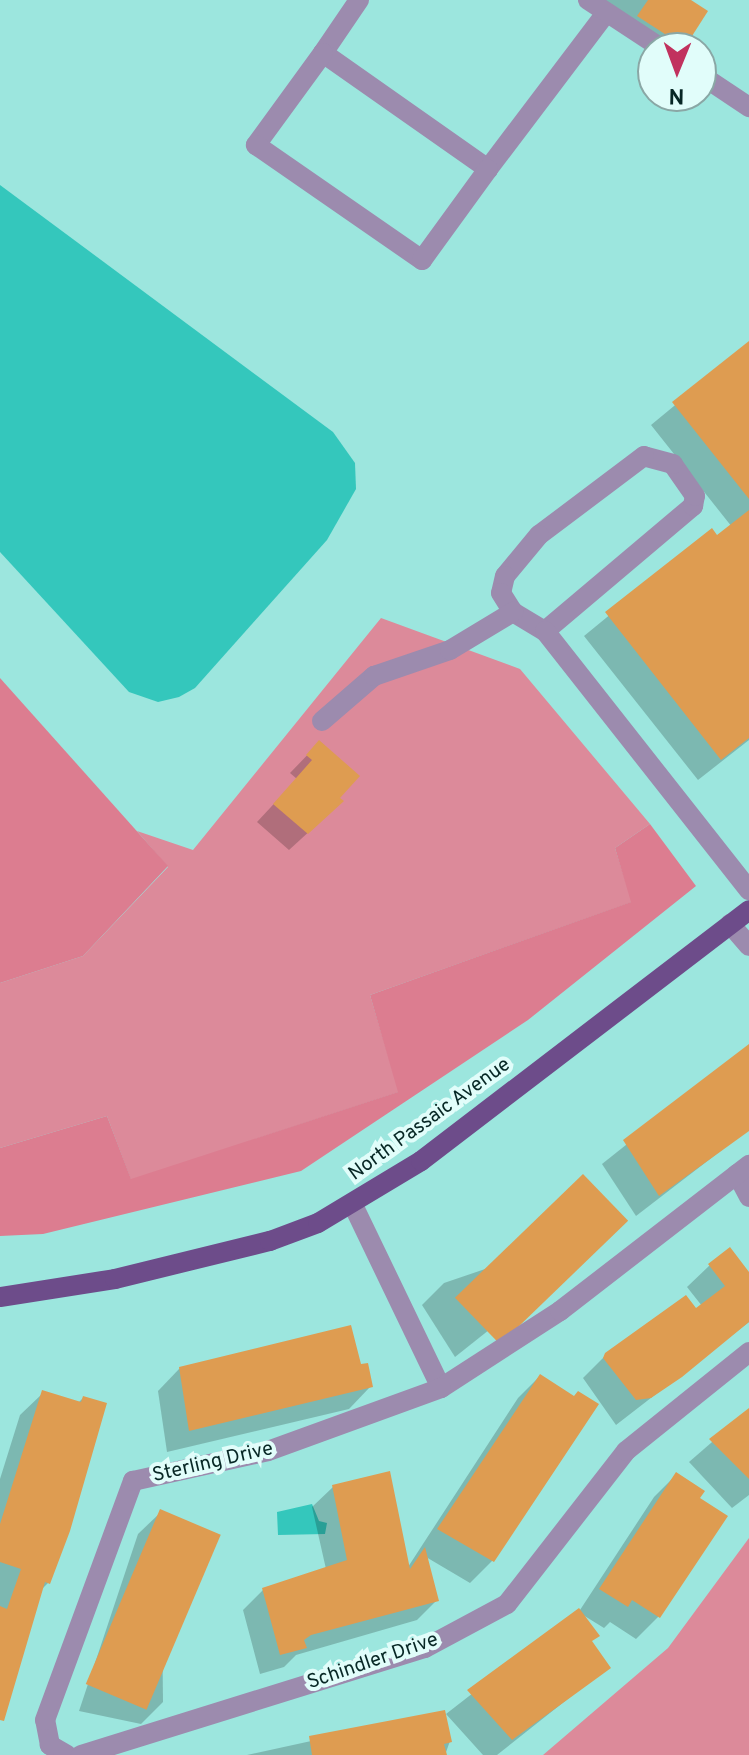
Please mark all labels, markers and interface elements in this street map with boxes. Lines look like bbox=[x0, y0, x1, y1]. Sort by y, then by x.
north arrow bbox=[637, 32, 717, 112]
text: N bbox=[668, 81, 685, 108]
street label: North Passaic Avenue bbox=[344, 1053, 516, 1187]
street label: Sterling Drive bbox=[150, 1437, 276, 1489]
street label: Schindler Drive bbox=[304, 1628, 442, 1696]

